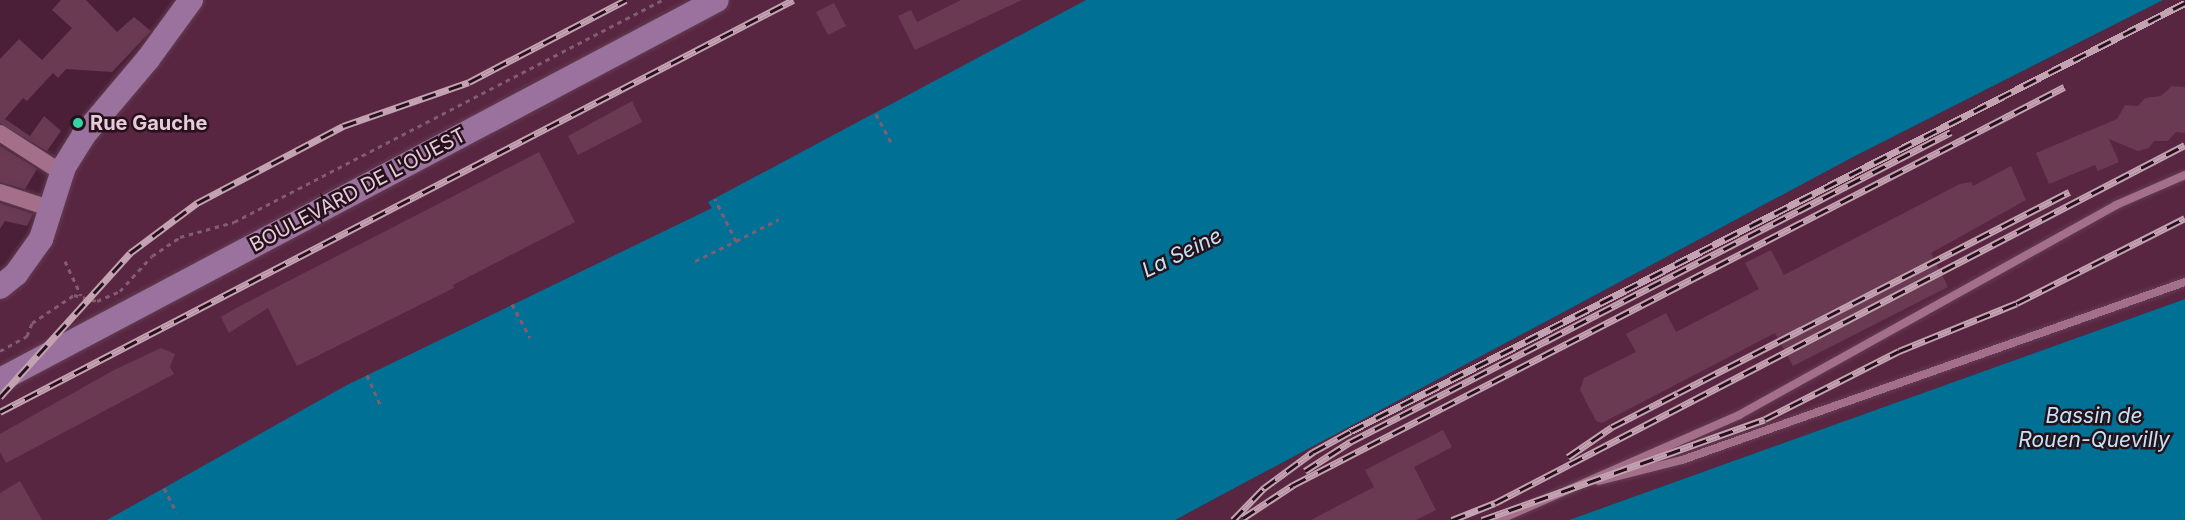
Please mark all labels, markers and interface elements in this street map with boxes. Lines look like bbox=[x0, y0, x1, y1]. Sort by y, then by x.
place label: Rue Gauche bbox=[90, 111, 207, 135]
marker: Rue Gauche bbox=[71, 116, 85, 130]
street label: BOULEVARD DE L'OUEST bbox=[246, 123, 470, 257]
water label: La Seine bbox=[1138, 223, 1226, 283]
water label: Bassin de Rouen-Quevilly bbox=[2018, 403, 2170, 453]

